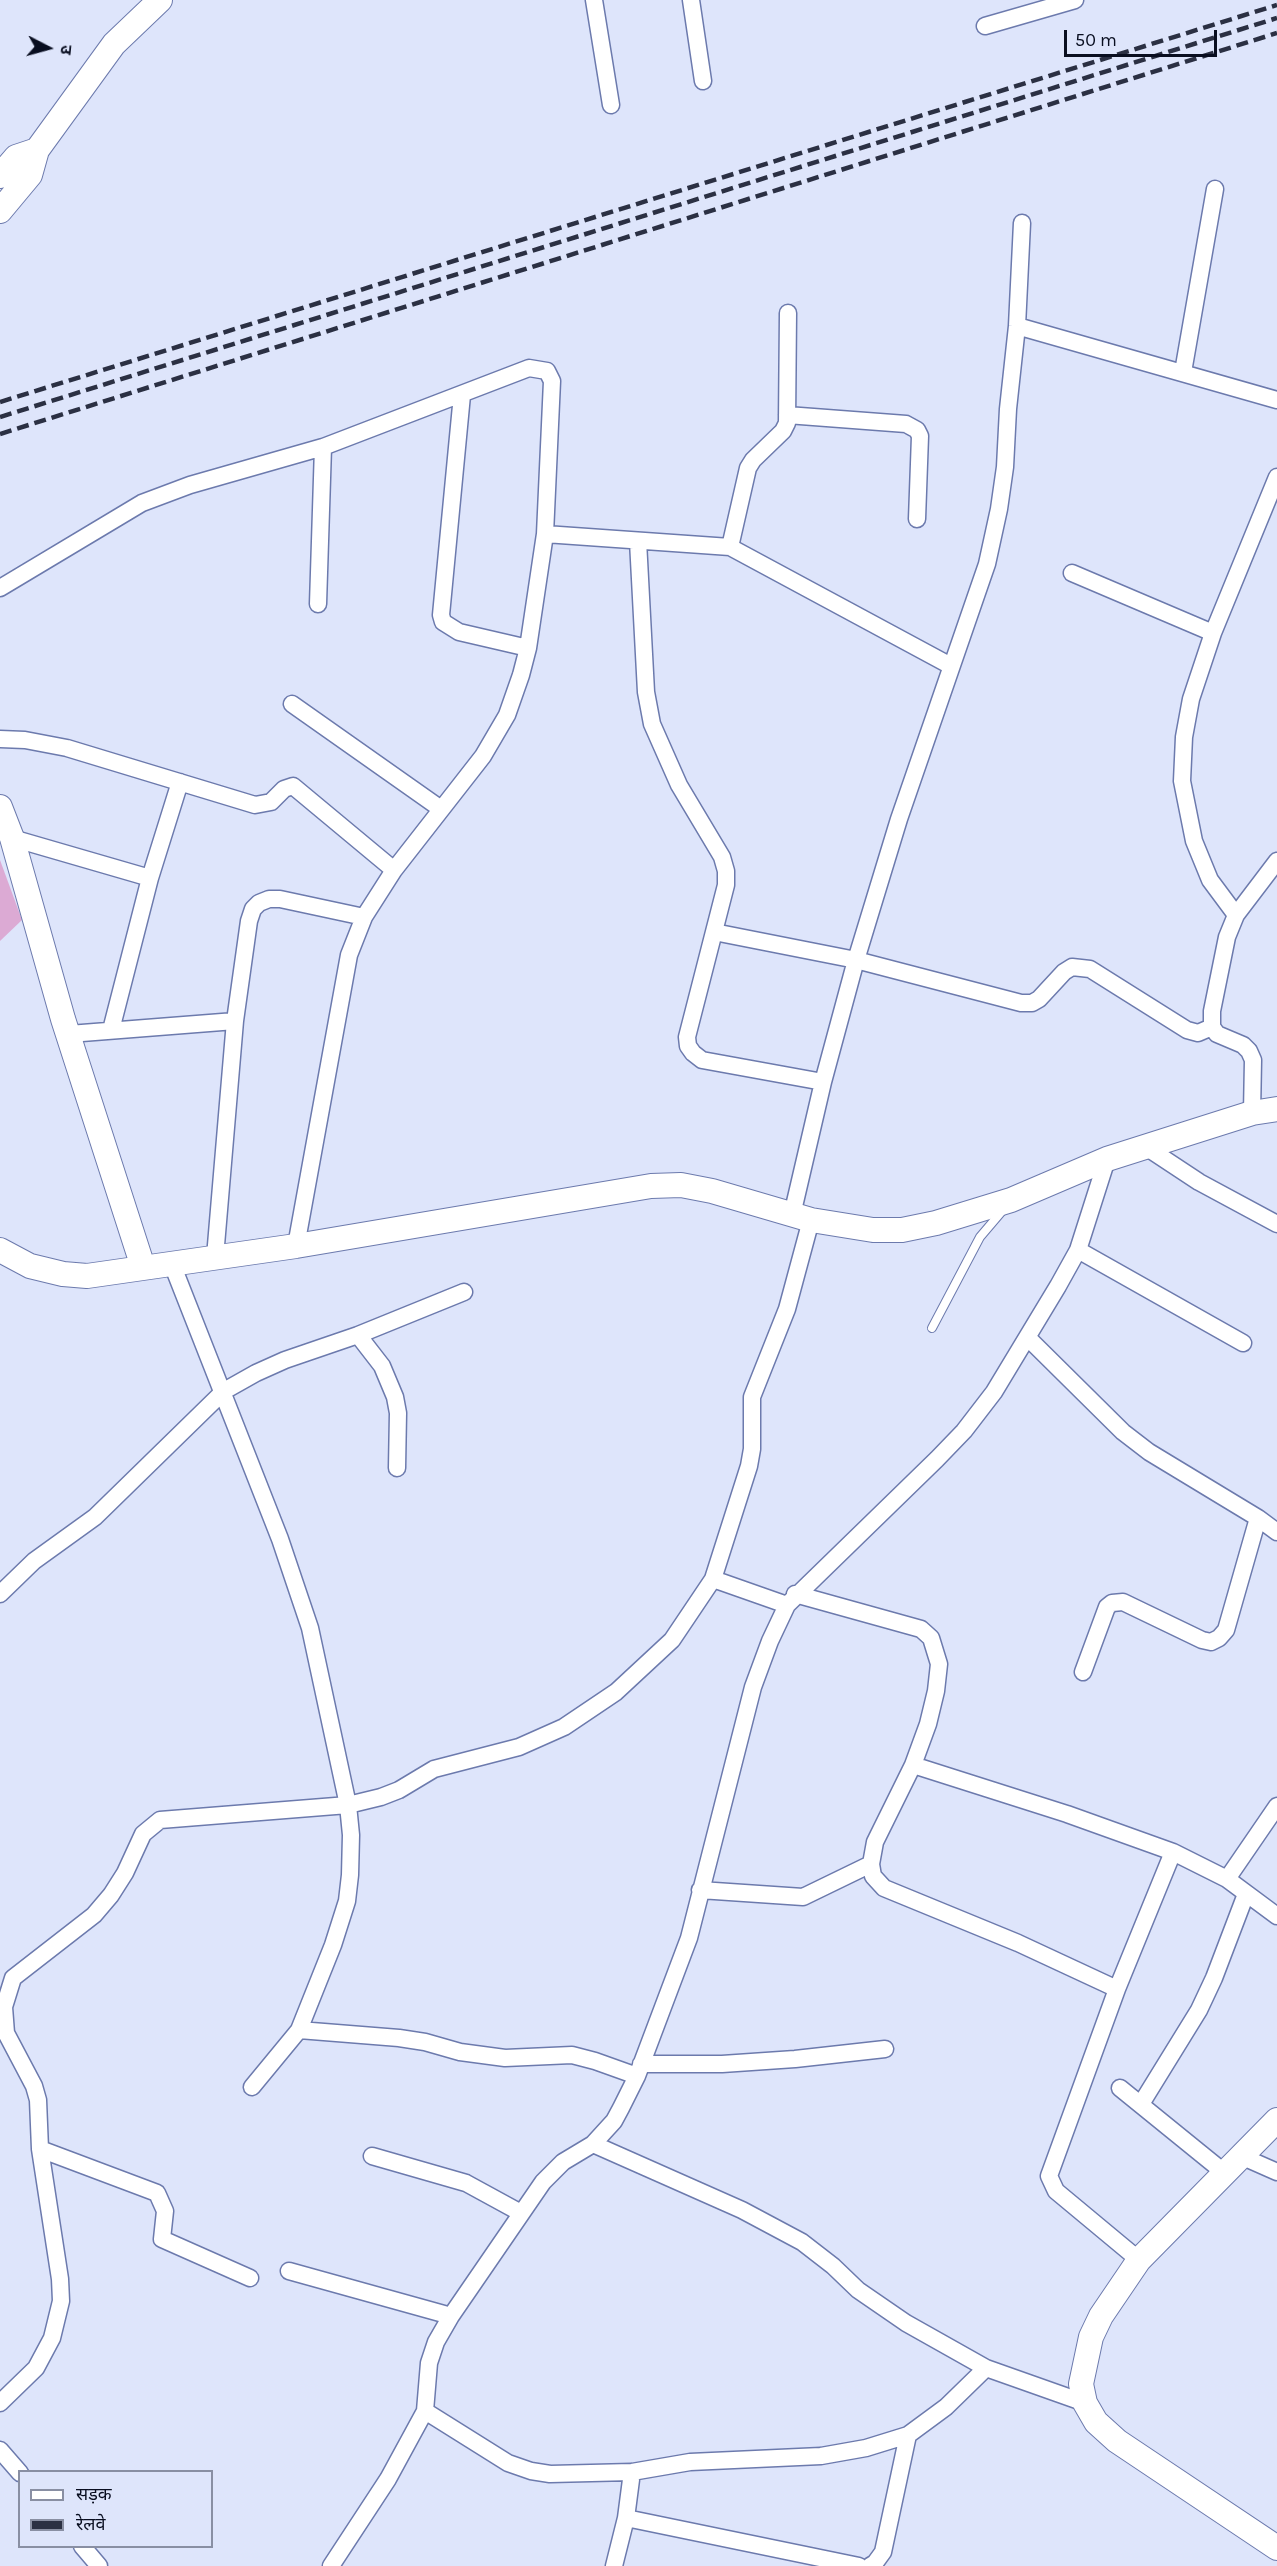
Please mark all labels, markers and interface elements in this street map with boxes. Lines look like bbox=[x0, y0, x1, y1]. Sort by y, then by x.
north arrow bbox=[18, 18, 78, 78]
scale bar bbox=[1067, 18, 1220, 56]
text: 50 m bbox=[1075, 29, 1117, 51]
text: उ bbox=[56, 44, 76, 56]
legend bbox=[18, 2470, 213, 2548]
text: सड़क bbox=[76, 2483, 112, 2505]
text: रेलवे bbox=[76, 2513, 106, 2535]

